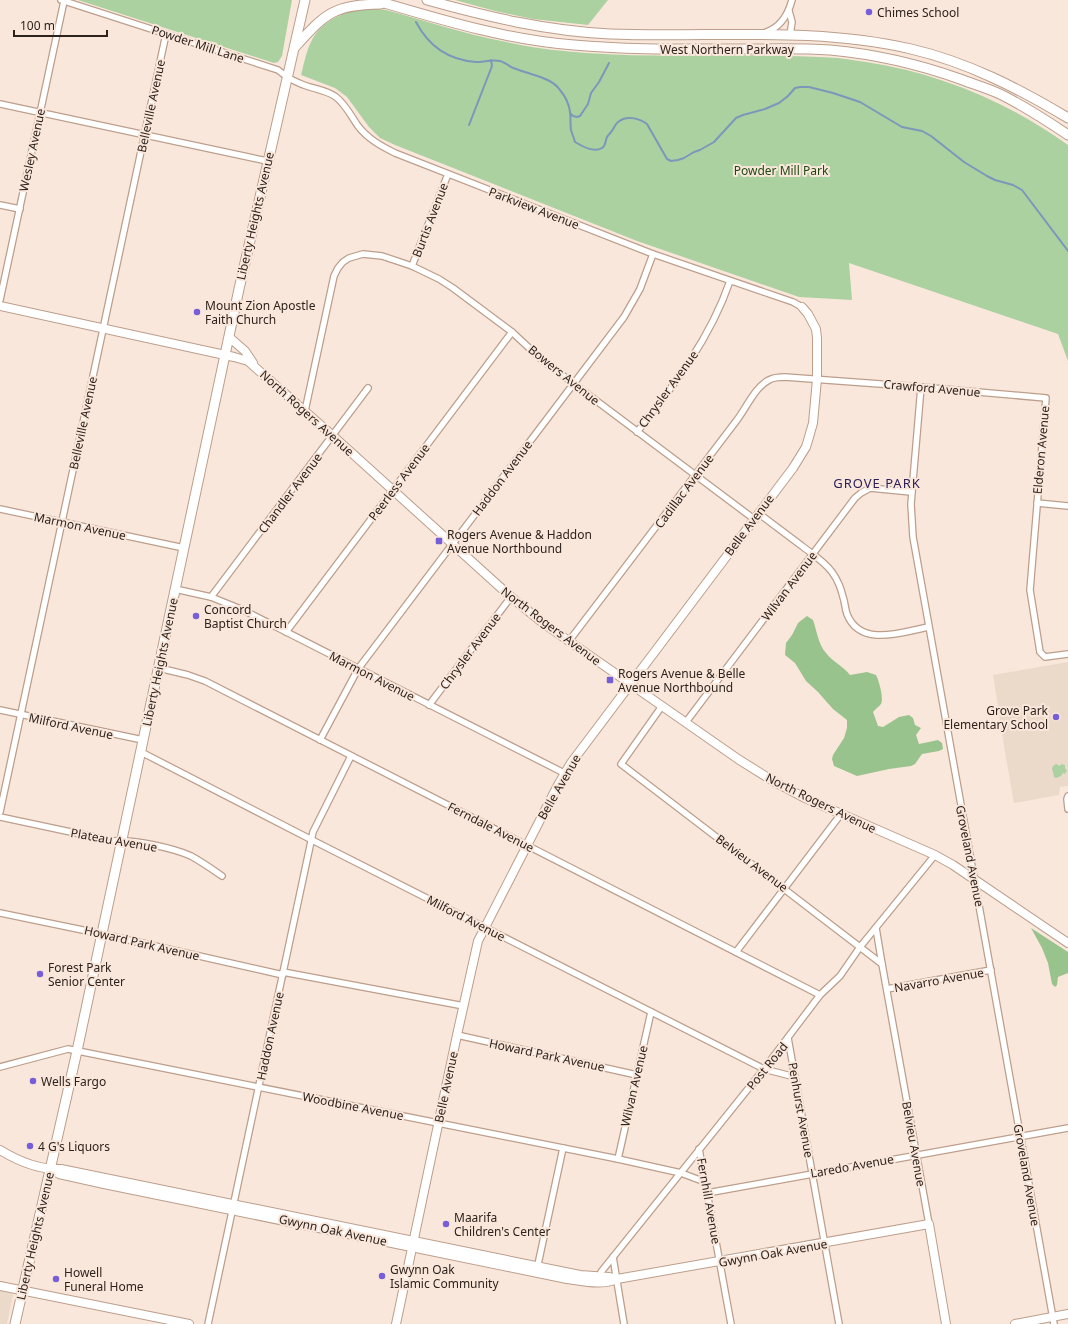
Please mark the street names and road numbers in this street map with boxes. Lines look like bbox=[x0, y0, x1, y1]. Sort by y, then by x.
street label: Powder Mill Lane bbox=[150, 21, 247, 67]
street label: West Northern Parkway bbox=[660, 41, 795, 58]
street label: Belleville Avenue bbox=[133, 58, 169, 154]
street label: Wesley Avenue bbox=[15, 107, 49, 193]
street label: Liberty Heights Avenue bbox=[232, 150, 278, 282]
street label: Burtis Avenue bbox=[408, 180, 452, 260]
street label: Parkview Avenue bbox=[486, 183, 582, 233]
street label: Bowers Avenue bbox=[525, 341, 603, 409]
street label: Chrysler Avenue bbox=[634, 347, 702, 431]
street label: North Rogers Avenue bbox=[256, 366, 358, 460]
street label: Belleville Avenue bbox=[65, 375, 101, 471]
street label: Crawford Avenue bbox=[883, 375, 981, 401]
street label: Elderon Avenue bbox=[1029, 405, 1053, 495]
street label: Haddon Avenue bbox=[468, 437, 536, 519]
street label: Peerless Avenue bbox=[364, 440, 434, 524]
street label: Chandler Avenue bbox=[254, 449, 326, 537]
street label: Cadillac Avenue bbox=[651, 450, 718, 532]
street label: Belle Avenue bbox=[720, 491, 778, 559]
street label: Marmon Avenue bbox=[32, 508, 128, 544]
street label: Wilvan Avenue bbox=[757, 548, 821, 624]
street label: North Rogers Avenue bbox=[498, 583, 605, 669]
street label: Liberty Heights Avenue bbox=[138, 596, 182, 728]
street label: Chrysler Avenue bbox=[436, 609, 505, 693]
street label: Marmon Avenue bbox=[326, 647, 418, 705]
street label: Milford Avenue bbox=[27, 709, 115, 743]
street label: Belle Avenue bbox=[533, 751, 585, 823]
street label: North Rogers Avenue bbox=[763, 769, 879, 837]
street label: Ferndale Avenue bbox=[445, 798, 537, 856]
street label: Groveland Avenue bbox=[952, 804, 988, 909]
street label: Plateau Avenue bbox=[69, 824, 159, 856]
street label: Belvieu Avenue bbox=[712, 830, 792, 896]
street label: Milford Avenue bbox=[424, 891, 508, 945]
street label: Howard Park Avenue bbox=[83, 921, 202, 965]
street label: Navarro Avenue bbox=[893, 964, 985, 996]
street label: Haddon Avenue bbox=[252, 990, 288, 1082]
street label: Howard Park Avenue bbox=[488, 1034, 607, 1076]
street label: Post Road bbox=[743, 1039, 791, 1093]
street label: Wilvan Avenue bbox=[616, 1044, 652, 1128]
street label: Belle Avenue bbox=[430, 1049, 462, 1124]
street label: Penhurst Avenue bbox=[784, 1061, 818, 1159]
street label: Woodbine Avenue bbox=[301, 1088, 405, 1124]
street label: Belvieu Avenue bbox=[898, 1100, 930, 1188]
street label: Groveland Avenue bbox=[1010, 1123, 1044, 1228]
street label: Laredo Avenue bbox=[809, 1150, 895, 1182]
street label: Fernhill Avenue bbox=[693, 1157, 725, 1246]
street label: Liberty Heights Avenue bbox=[12, 1170, 58, 1302]
street label: Gwynn Oak Avenue bbox=[277, 1210, 389, 1250]
street label: Gwynn Oak Avenue bbox=[717, 1235, 829, 1271]

